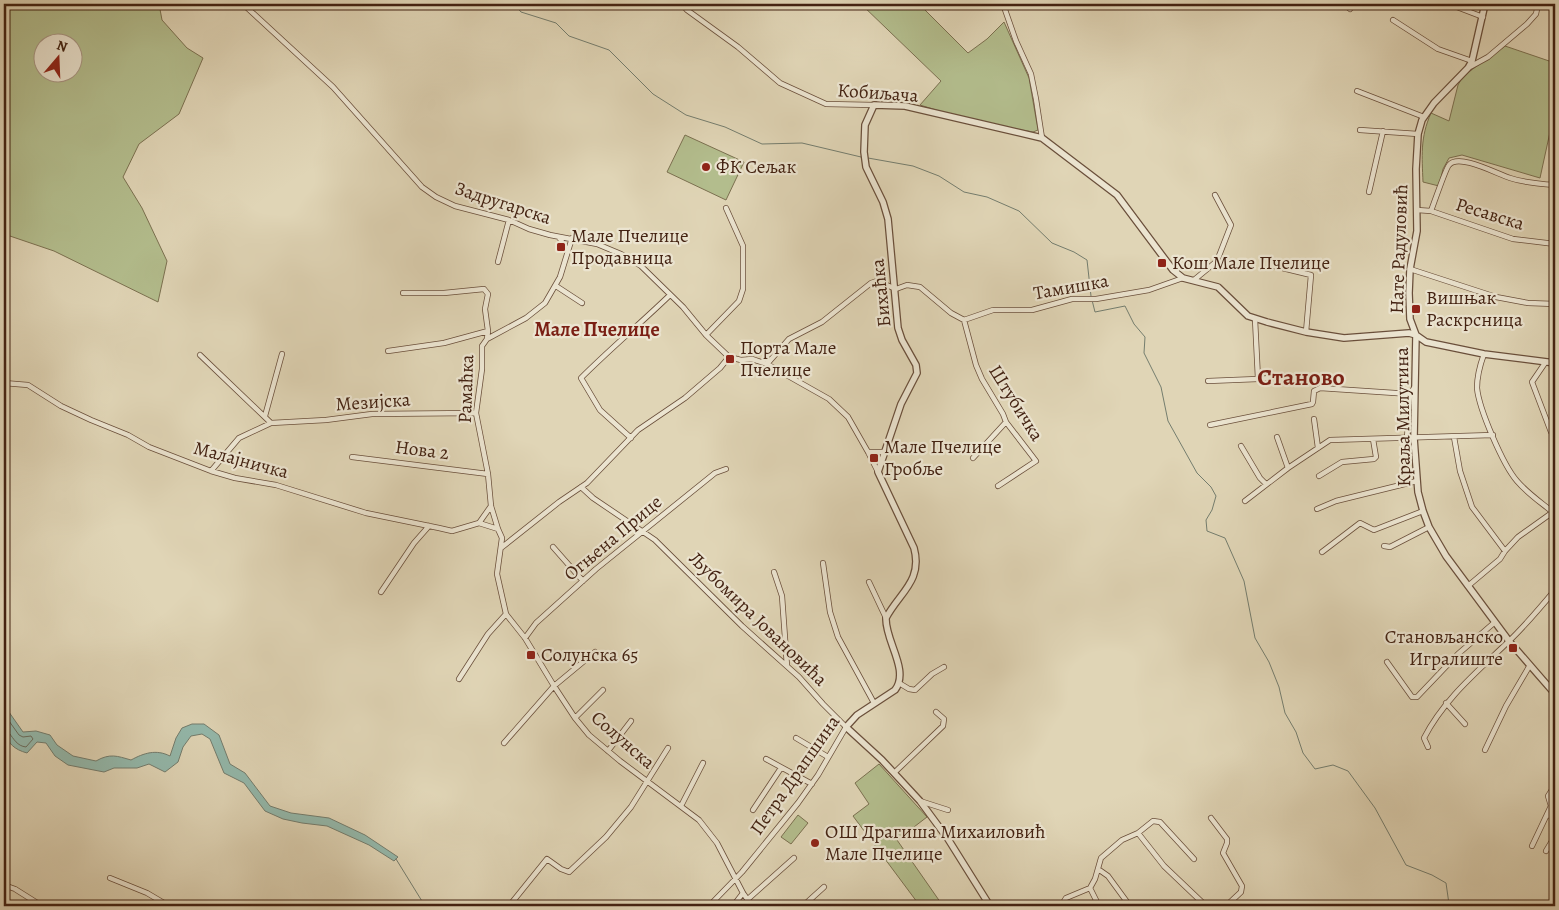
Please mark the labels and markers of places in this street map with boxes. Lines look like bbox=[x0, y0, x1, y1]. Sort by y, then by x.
place label: ФК Сељак bbox=[716, 154, 796, 180]
marker: ФК Сељак bbox=[700, 161, 712, 173]
place label: Мале Пчелице Продавница bbox=[571, 223, 689, 271]
marker: Мале Пчелице Продавница bbox=[555, 241, 567, 253]
place label: Кош Мале Пчелице bbox=[1172, 250, 1330, 276]
marker: Кош Мале Пчелице bbox=[1156, 257, 1168, 269]
place label: Вишњак Раскрсница bbox=[1426, 285, 1523, 333]
marker: Вишњак Раскрсница bbox=[1410, 303, 1422, 315]
place label: Порта Мале Пчелице bbox=[740, 335, 836, 383]
marker: Порта Мале Пчелице bbox=[724, 353, 736, 365]
place label: Мале Пчелице Гробље bbox=[884, 434, 1002, 482]
marker: Мале Пчелице Гробље bbox=[868, 452, 880, 464]
place label: Становљанско Игралиште bbox=[1385, 624, 1503, 672]
place label: Солунска 65 bbox=[541, 642, 638, 668]
marker: Становљанско Игралиште bbox=[1507, 642, 1519, 654]
marker: Солунска 65 bbox=[525, 649, 537, 661]
place label: ОШ Драгиша Михаиловић Мале Пчелице bbox=[825, 819, 1045, 867]
marker: ОШ Драгиша Михаиловић Мале Пчелице bbox=[809, 837, 821, 849]

